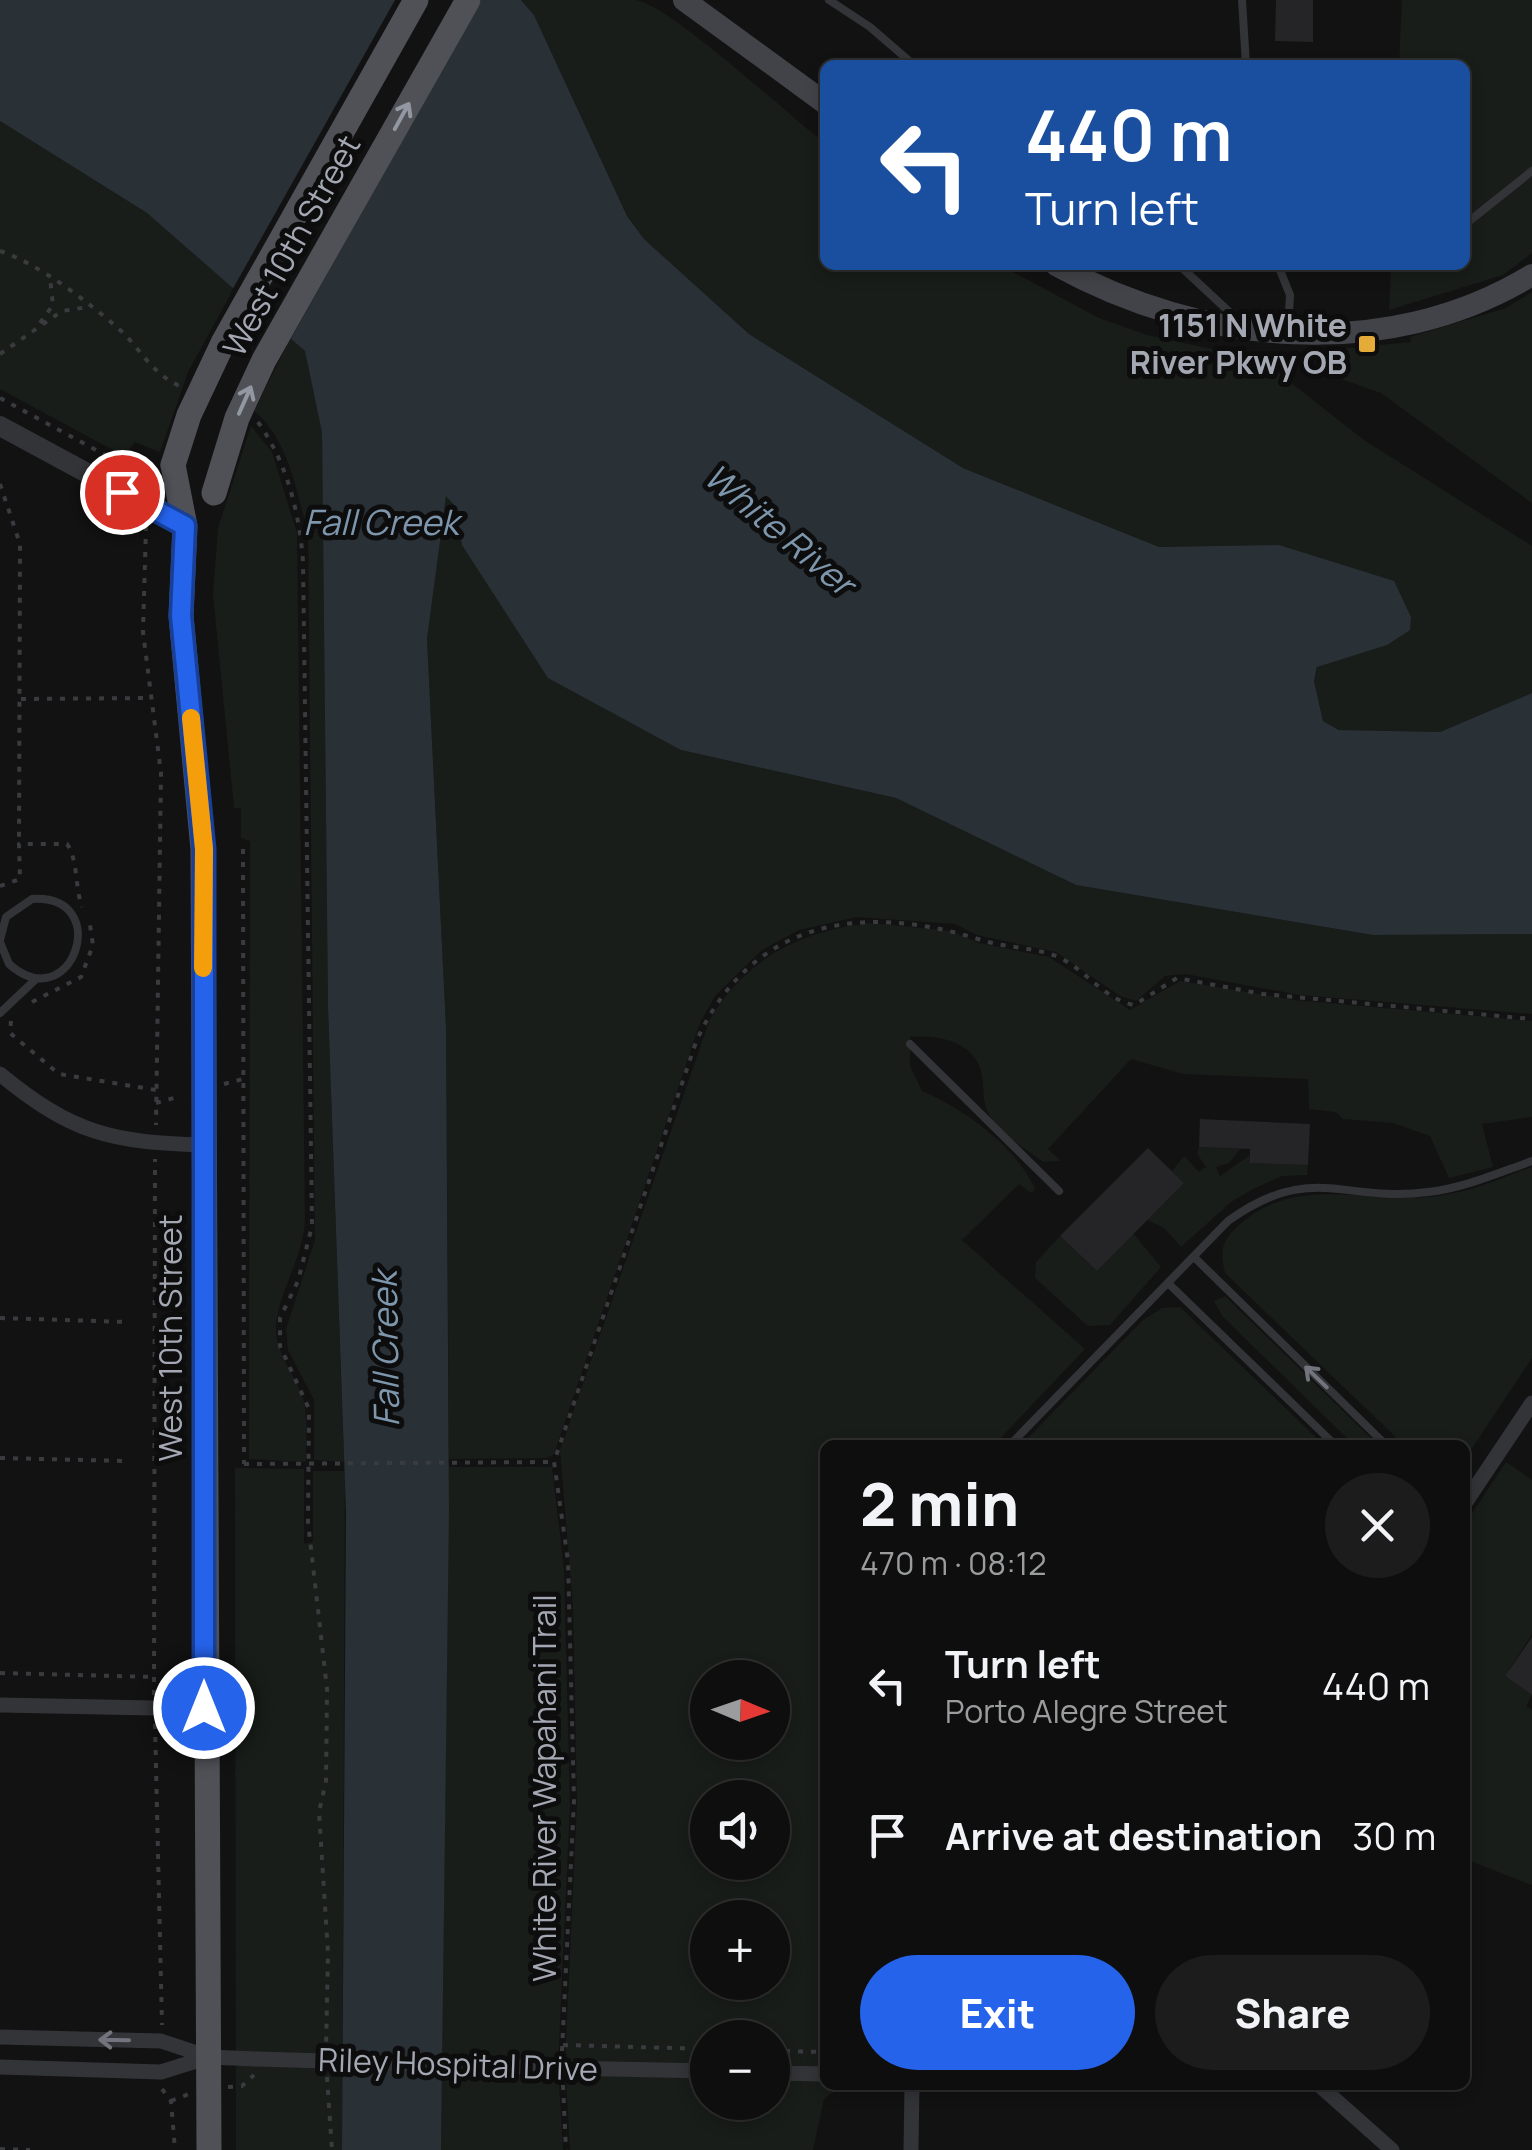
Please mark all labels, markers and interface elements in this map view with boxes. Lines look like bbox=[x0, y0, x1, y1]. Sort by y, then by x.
text: 440 m bbox=[1025, 86, 1232, 182]
icon: left bbox=[860, 100, 990, 230]
one-way arrow bbox=[393, 102, 413, 131]
street label: West 10th Street bbox=[212, 127, 370, 364]
text: Turn left bbox=[1025, 177, 1199, 239]
place label: 1151 N White River Pkwy OB bbox=[1130, 303, 1347, 384]
marker: 1151 N White River Pkwy OB bbox=[1356, 333, 1378, 355]
one-way arrow bbox=[236, 386, 255, 416]
pin bbox=[80, 450, 165, 535]
water label: White River bbox=[694, 452, 868, 609]
icon: arrive bbox=[95, 465, 150, 520]
water label: Fall Creek bbox=[303, 498, 463, 546]
street label: West 10th Street bbox=[148, 1215, 192, 1461]
water label: Fall Creek bbox=[360, 1266, 410, 1427]
one-way arrow bbox=[1305, 1365, 1329, 1389]
text: 2 min bbox=[860, 1462, 1019, 1544]
button: close bbox=[1325, 1473, 1430, 1578]
text: 470 m · 08:12 bbox=[860, 1541, 1046, 1585]
street label: White River Wapahani Trail bbox=[522, 1594, 566, 1982]
text: Turn left bbox=[945, 1637, 1101, 1689]
position arrow bbox=[152, 1656, 256, 1760]
icon: left bbox=[860, 1658, 915, 1713]
text: 440 m bbox=[1322, 1659, 1430, 1711]
north arrow bbox=[690, 1660, 790, 1760]
map controls bbox=[690, 1660, 790, 2120]
text: Porto Alegre Street bbox=[945, 1689, 1228, 1733]
button: sound bbox=[690, 1780, 790, 1880]
icon: arrive bbox=[860, 1808, 915, 1863]
text: Arrive at destination bbox=[945, 1809, 1322, 1861]
text: 30 m bbox=[1352, 1809, 1436, 1861]
button: + bbox=[690, 1900, 790, 2000]
button: Exit bbox=[860, 1955, 1135, 2070]
button: Share bbox=[1155, 1955, 1430, 2070]
button: − bbox=[690, 2020, 790, 2120]
one-way arrow bbox=[98, 2030, 130, 2049]
street label: Riley Hospital Drive bbox=[317, 2037, 599, 2091]

